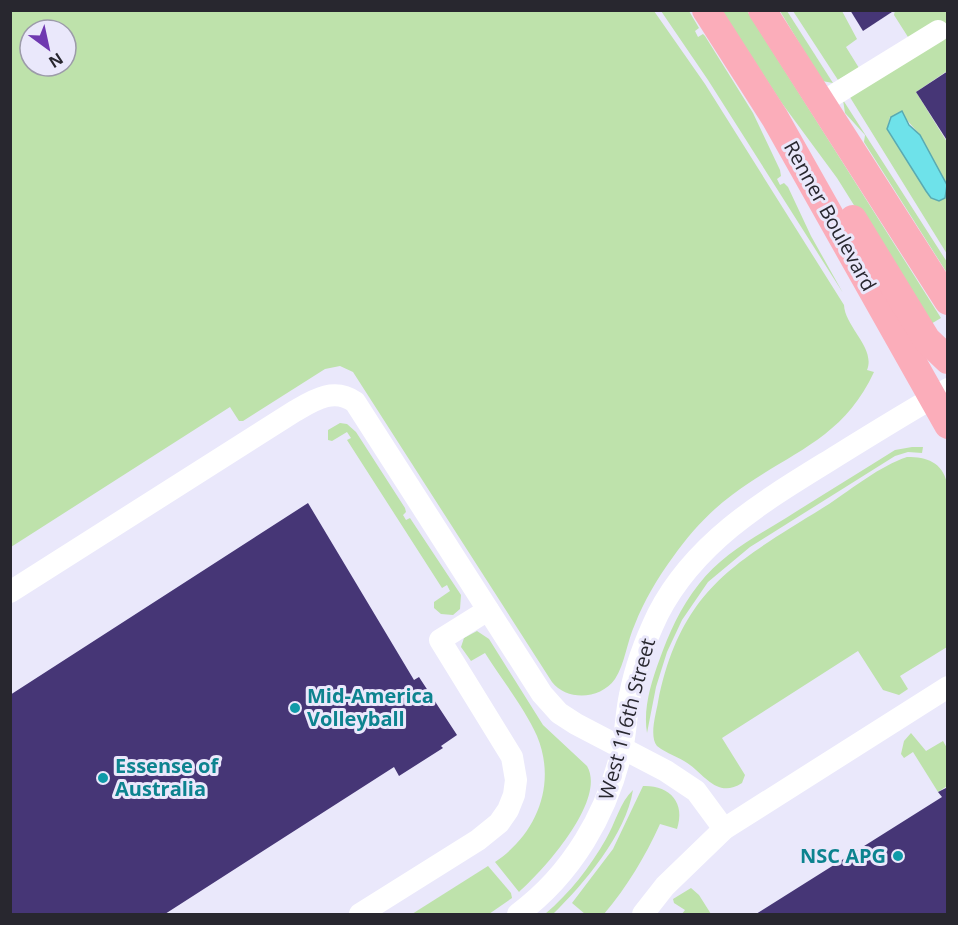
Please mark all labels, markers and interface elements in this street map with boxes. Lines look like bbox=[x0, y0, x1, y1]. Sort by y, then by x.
north arrow bbox=[18, 18, 78, 78]
text: N bbox=[45, 48, 68, 73]
street label: Renner Boulevard bbox=[778, 136, 883, 296]
street label: West 116th Street bbox=[592, 635, 661, 803]
place label: Mid-America Volleyball bbox=[307, 682, 434, 732]
marker: Mid-America Volleyball bbox=[288, 701, 302, 715]
place label: Essense of Australia bbox=[115, 752, 219, 802]
marker: Essense of Australia bbox=[96, 771, 110, 785]
place label: NSC APG bbox=[800, 842, 886, 869]
marker: NSC APG bbox=[891, 849, 905, 863]

